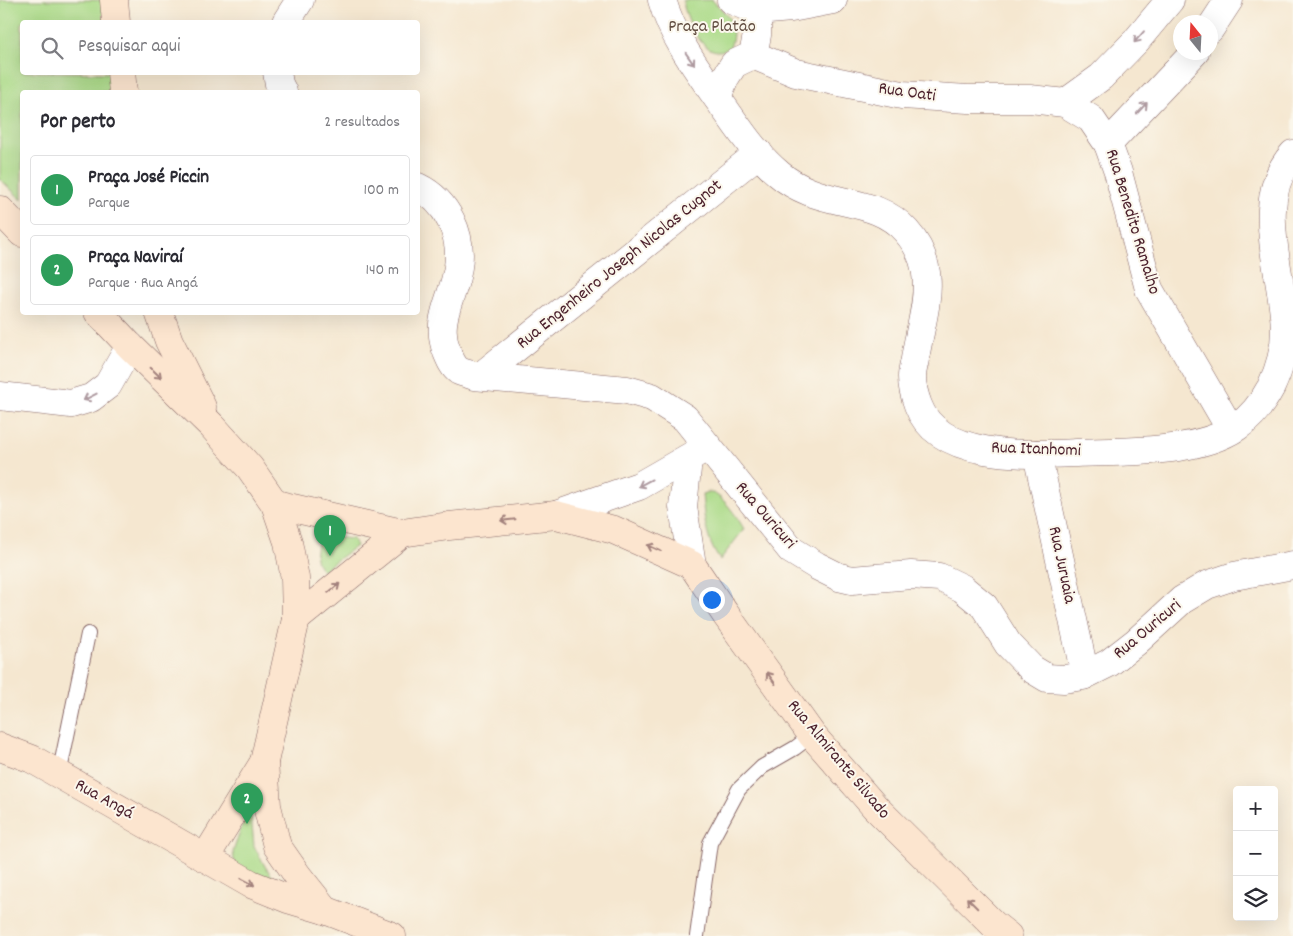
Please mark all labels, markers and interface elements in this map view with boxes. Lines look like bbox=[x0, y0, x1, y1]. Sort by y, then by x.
park label: Praça Platão bbox=[668, 15, 756, 40]
north arrow bbox=[1173, 15, 1218, 60]
search box bbox=[20, 20, 420, 75]
one-way arrow bbox=[1133, 31, 1145, 44]
icon: search bbox=[38, 34, 66, 62]
text: Pesquisar aqui bbox=[78, 34, 180, 61]
one-way arrow bbox=[685, 52, 695, 66]
street label: Rua Oati bbox=[877, 77, 937, 109]
one-way arrow bbox=[1136, 102, 1148, 114]
text: Por perto bbox=[40, 108, 115, 138]
text: 2 resultados bbox=[324, 111, 400, 134]
street label: Rua Benedito Ramalho bbox=[1098, 146, 1166, 298]
text: Praça José Piccin bbox=[88, 165, 209, 192]
street label: Rua Engenheiro Joseph Nicolas Cugnot bbox=[512, 174, 728, 356]
text: 1 bbox=[55, 179, 59, 202]
text: 100 m bbox=[363, 179, 399, 202]
text: Parque bbox=[88, 192, 130, 215]
text: Praça Naviraí bbox=[88, 245, 183, 272]
text: 2 bbox=[54, 259, 61, 282]
text: 140 m bbox=[365, 259, 399, 282]
text: Parque · Rua Angá bbox=[88, 272, 198, 295]
one-way arrow bbox=[150, 366, 162, 378]
one-way arrow bbox=[82, 392, 97, 402]
street label: Rua Itanhomi bbox=[991, 436, 1081, 464]
street label: Rua Ouricuri bbox=[729, 477, 801, 555]
one-way arrow bbox=[638, 478, 653, 488]
pin: 1 bbox=[314, 515, 346, 556]
one-way arrow bbox=[500, 515, 516, 525]
street label: Rua Juruaia bbox=[1041, 524, 1081, 606]
one-way arrow bbox=[647, 542, 662, 552]
one-way arrow bbox=[327, 583, 340, 594]
your location bbox=[699, 587, 725, 613]
street label: Rua Ouricuri bbox=[1109, 594, 1187, 666]
one-way arrow bbox=[766, 671, 776, 685]
street label: Rua Almirante Silvado bbox=[781, 695, 895, 825]
street label: Rua Angá bbox=[70, 774, 138, 826]
pin: 2 bbox=[231, 783, 263, 824]
map controls bbox=[1233, 786, 1278, 921]
button: + bbox=[1233, 786, 1278, 831]
button: − bbox=[1233, 831, 1278, 876]
button: layers bbox=[1233, 876, 1278, 921]
one-way arrow bbox=[240, 877, 255, 887]
one-way arrow bbox=[966, 897, 979, 909]

